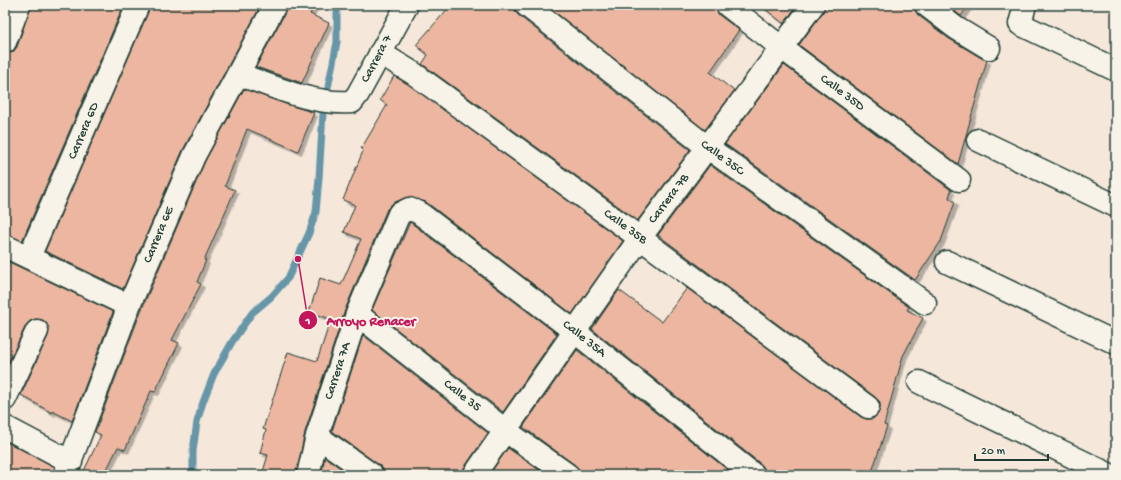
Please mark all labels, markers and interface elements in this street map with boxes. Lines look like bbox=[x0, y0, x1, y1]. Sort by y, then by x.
street label: Carrera 7 bbox=[358, 32, 396, 85]
street label: Calle 35D bbox=[817, 71, 868, 115]
street label: Carrera 6D bbox=[65, 100, 103, 162]
street label: Calle 35C bbox=[697, 137, 748, 179]
street label: Carrera 7B bbox=[645, 171, 693, 227]
street label: Carrera 6E bbox=[140, 204, 178, 265]
street label: Calle 35B bbox=[600, 206, 650, 248]
callout: Arroyo Renacer bbox=[298, 307, 423, 333]
text: Arroyo Renacer bbox=[326, 314, 417, 331]
text: 1 bbox=[305, 315, 311, 329]
street label: Calle 35A bbox=[559, 317, 610, 361]
street label: Carrera 7A bbox=[322, 339, 355, 402]
street label: Calle 35 bbox=[440, 377, 484, 415]
scale bar bbox=[975, 436, 1048, 462]
text: 20 m bbox=[981, 445, 1006, 459]

